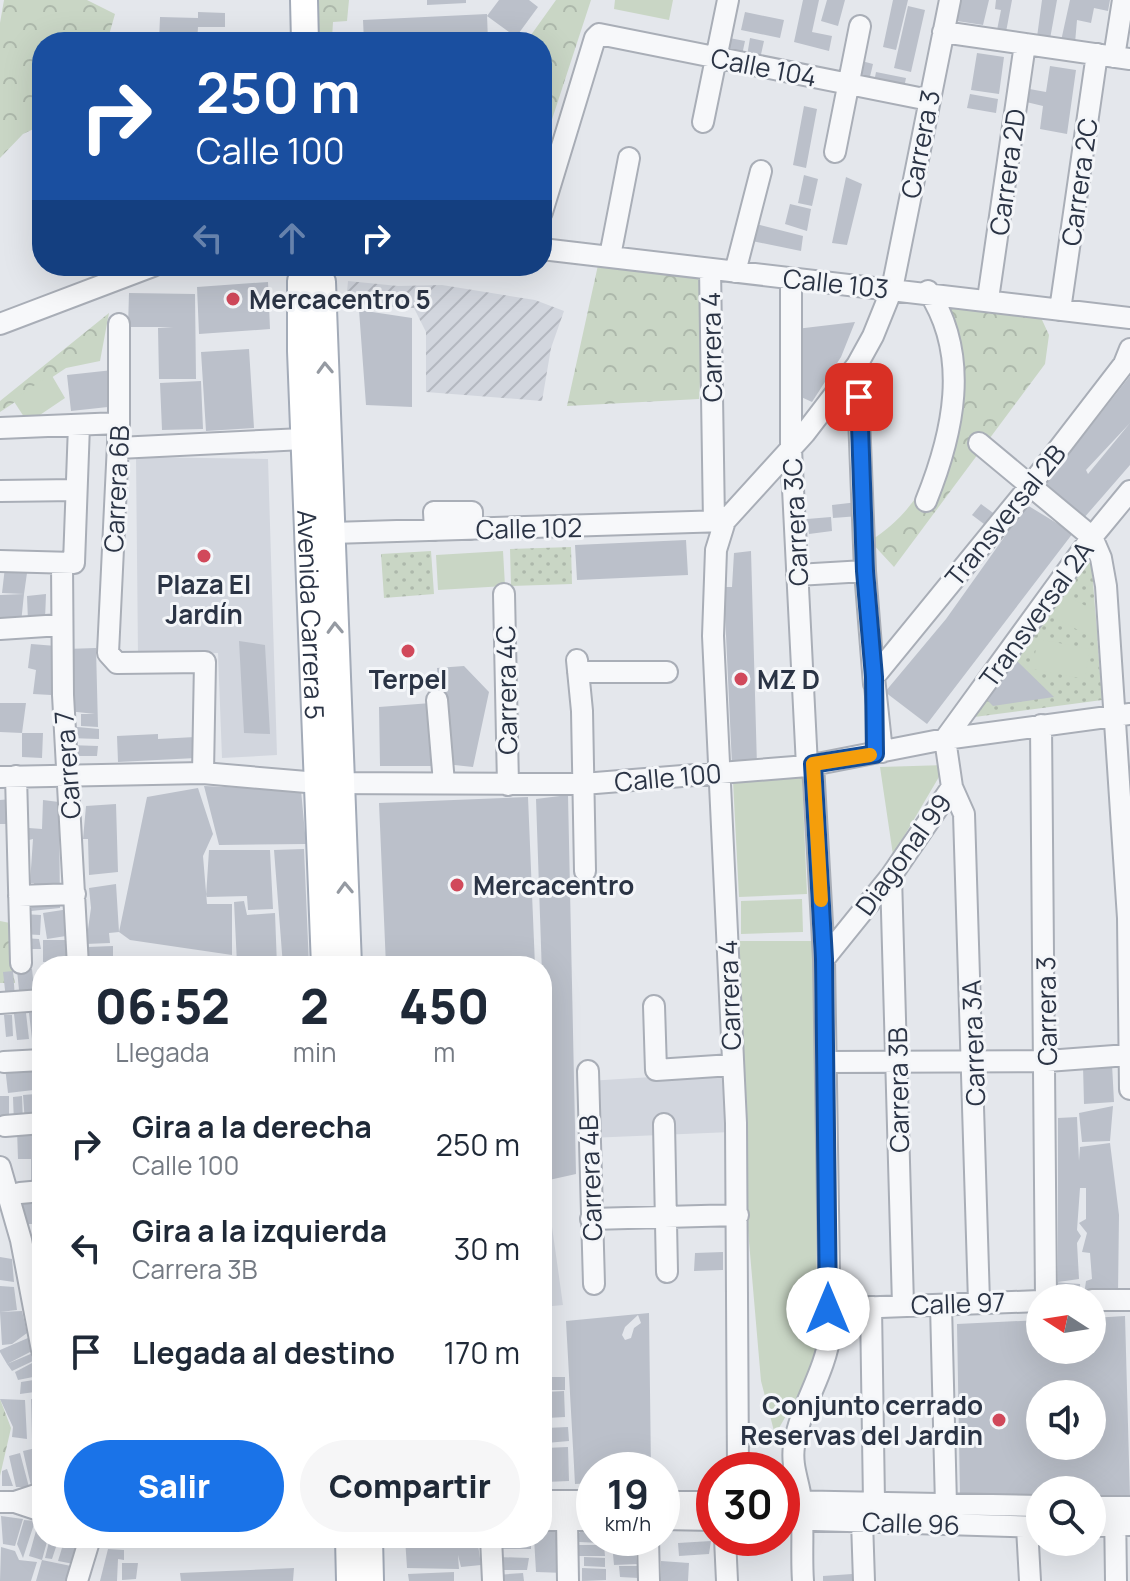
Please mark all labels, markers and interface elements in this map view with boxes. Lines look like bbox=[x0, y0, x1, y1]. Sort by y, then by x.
street label: Calle 104 bbox=[708, 39, 820, 95]
text: 250 m bbox=[196, 53, 361, 130]
icon: right bbox=[64, 64, 168, 168]
street label: Carrera 3 bbox=[892, 87, 948, 201]
street label: Carrera 2D bbox=[980, 106, 1034, 238]
street label: Carrera 2C bbox=[1052, 116, 1106, 248]
text: Calle 100 bbox=[196, 126, 345, 175]
icon: left bbox=[186, 216, 230, 260]
icon: ahead bbox=[270, 216, 314, 260]
icon: right bbox=[354, 216, 398, 260]
street label: Calle 103 bbox=[781, 260, 891, 306]
place label: Mercacentro 5 bbox=[249, 281, 431, 317]
marker: Mercacentro 5 bbox=[224, 290, 242, 308]
street label: Carrera 4 bbox=[692, 291, 730, 403]
one-way arrow bbox=[317, 361, 334, 374]
pin bbox=[825, 363, 893, 431]
icon: arrive bbox=[837, 375, 881, 419]
street label: Carrera 6B bbox=[95, 424, 137, 554]
street label: Transversal 2B bbox=[937, 436, 1073, 594]
street label: Carrera 3C bbox=[774, 457, 816, 587]
street label: Avenida Carrera 5 bbox=[289, 509, 333, 720]
street label: Calle 102 bbox=[475, 509, 583, 547]
street label: Transversal 2A bbox=[971, 533, 1101, 695]
marker: Plaza El Jardín bbox=[195, 547, 213, 565]
place label: Plaza El Jardín bbox=[157, 566, 251, 632]
one-way arrow bbox=[327, 621, 344, 634]
street label: Carrera 4C bbox=[487, 625, 525, 755]
marker: Terpel bbox=[399, 642, 417, 660]
place label: Terpel bbox=[369, 661, 447, 697]
place label: MZ D bbox=[757, 661, 820, 697]
marker: MZ D bbox=[732, 670, 750, 688]
street label: Carrera 7 bbox=[45, 710, 89, 820]
street label: Calle 100 bbox=[613, 754, 723, 800]
street label: Diagonal 99 bbox=[847, 786, 959, 922]
place label: Mercacentro bbox=[473, 867, 634, 903]
marker: Mercacentro bbox=[448, 876, 466, 894]
one-way arrow bbox=[336, 881, 353, 894]
street label: Carrera 4 bbox=[709, 939, 749, 1051]
street label: Carrera 3 bbox=[1027, 956, 1065, 1066]
text: 06:52 bbox=[95, 973, 230, 1038]
text: 2 bbox=[300, 973, 329, 1038]
text: 450 bbox=[399, 973, 489, 1038]
street label: Carrera 3A bbox=[953, 979, 993, 1107]
street label: Carrera 3B bbox=[879, 1027, 917, 1153]
text: Llegada bbox=[115, 1034, 210, 1070]
text: min bbox=[293, 1034, 336, 1070]
text: m bbox=[433, 1034, 455, 1070]
text: Gira a la derecha bbox=[132, 1106, 372, 1147]
street label: Carrera 4B bbox=[570, 1114, 610, 1242]
icon: right bbox=[64, 1122, 108, 1166]
text: 250 m bbox=[436, 1124, 520, 1165]
text: Calle 100 bbox=[132, 1147, 239, 1183]
text: Gira a la izquierda bbox=[132, 1210, 387, 1251]
icon: left bbox=[64, 1226, 108, 1270]
text: 30 m bbox=[454, 1228, 520, 1269]
text: Carrera 3B bbox=[132, 1251, 258, 1287]
position arrow bbox=[786, 1267, 870, 1351]
street label: Calle 97 bbox=[910, 1283, 1006, 1323]
north arrow bbox=[1026, 1284, 1106, 1364]
map controls bbox=[1026, 1284, 1106, 1556]
icon: arrive bbox=[64, 1330, 108, 1374]
text: Llegada al destino bbox=[132, 1332, 395, 1373]
text: 170 m bbox=[443, 1332, 520, 1373]
button: sound bbox=[1026, 1380, 1106, 1460]
place label: Conjunto cerrado Reservas del Jardin bbox=[740, 1387, 983, 1453]
marker: Conjunto cerrado Reservas del Jardin bbox=[990, 1411, 1008, 1429]
button: Salir bbox=[64, 1440, 284, 1532]
button: Compartir bbox=[300, 1440, 520, 1532]
speed limit sign: 30 bbox=[696, 1452, 800, 1556]
text: 19 bbox=[607, 1466, 649, 1521]
button: search bbox=[1026, 1476, 1106, 1556]
street label: Calle 96 bbox=[861, 1503, 961, 1543]
text: km/h bbox=[605, 1510, 651, 1537]

